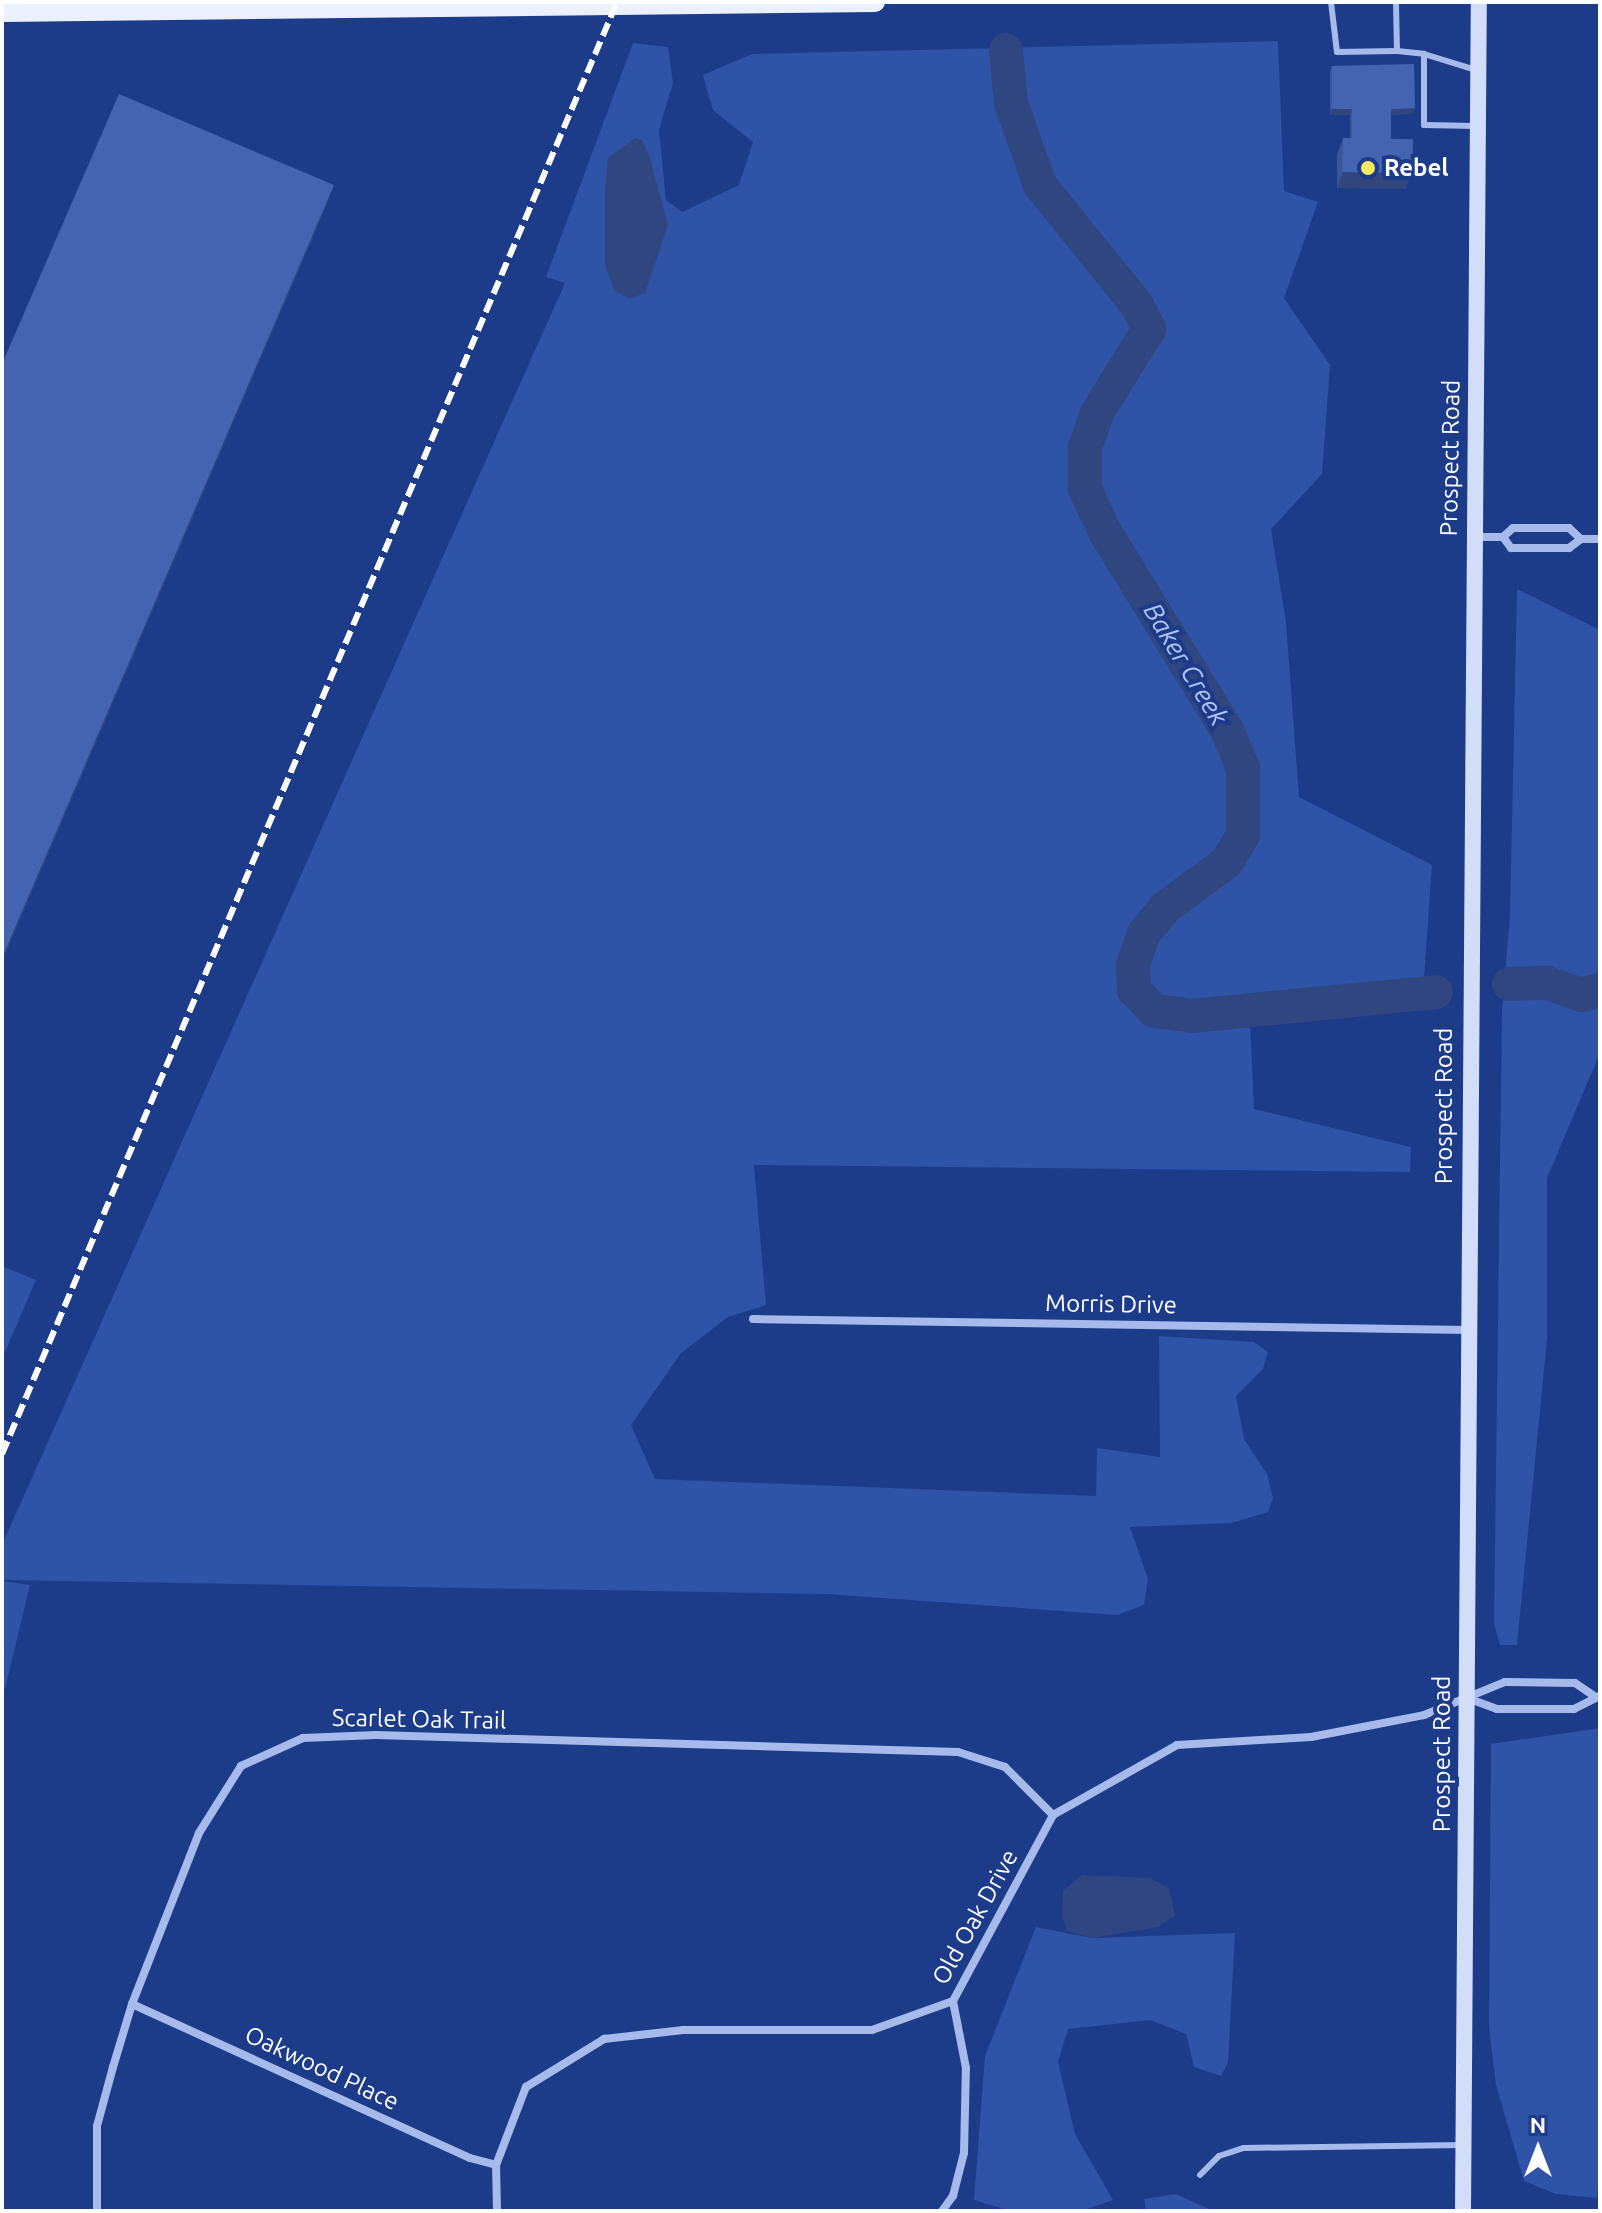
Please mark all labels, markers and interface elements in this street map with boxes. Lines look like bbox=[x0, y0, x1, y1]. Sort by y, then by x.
place label: Rebel bbox=[1384, 154, 1449, 182]
marker: Rebel bbox=[1359, 159, 1377, 177]
street label: Prospect Road bbox=[1434, 379, 1466, 537]
water label: Baker Creek bbox=[1137, 597, 1235, 731]
street label: Prospect Road bbox=[1430, 1028, 1458, 1184]
street label: Morris Drive bbox=[1045, 1288, 1177, 1320]
street label: Prospect Road bbox=[1428, 1676, 1456, 1832]
street label: Scarlet Oak Trail bbox=[332, 1703, 506, 1735]
street label: Old Oak Drive bbox=[926, 1845, 1024, 1989]
street label: Oakwood Place bbox=[240, 2020, 404, 2116]
north arrow bbox=[1498, 2109, 1578, 2189]
text: N bbox=[1530, 2112, 1546, 2137]

